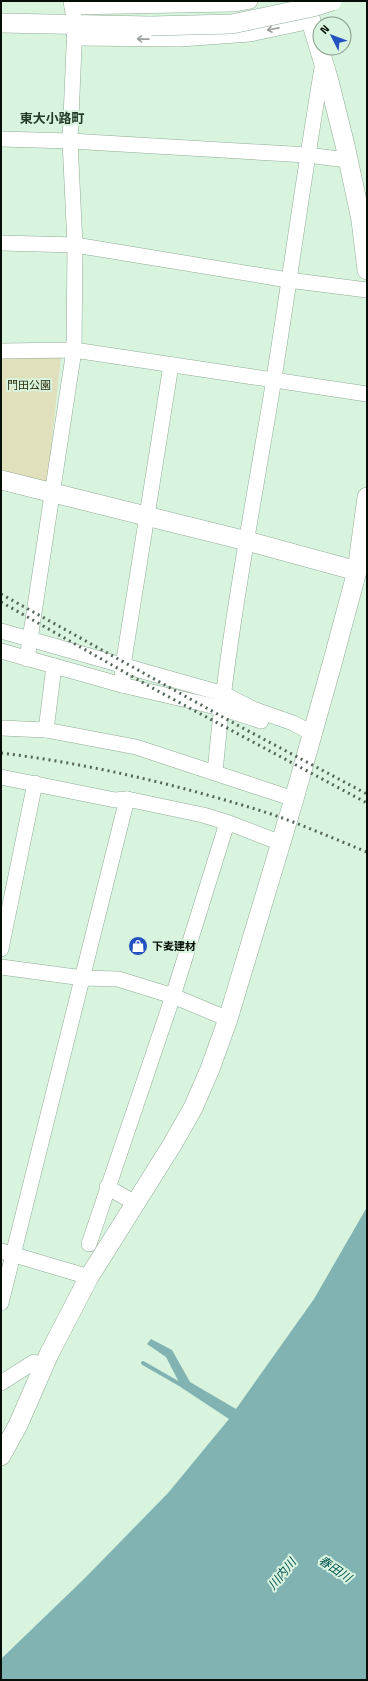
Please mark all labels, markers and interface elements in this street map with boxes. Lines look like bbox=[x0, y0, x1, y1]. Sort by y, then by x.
north arrow bbox=[312, 16, 352, 56]
text: N bbox=[316, 21, 333, 37]
one-way arrow bbox=[266, 25, 279, 33]
one-way arrow bbox=[137, 35, 150, 43]
district label: 東大小路町 bbox=[19, 108, 85, 128]
park label: 門田公園 bbox=[7, 377, 51, 393]
shop icon: 下麦建材 bbox=[127, 935, 149, 957]
place label: 下麦建材 bbox=[152, 938, 196, 954]
water label: 春田川 bbox=[315, 1551, 357, 1588]
water label: 川内川 bbox=[263, 1552, 302, 1594]

